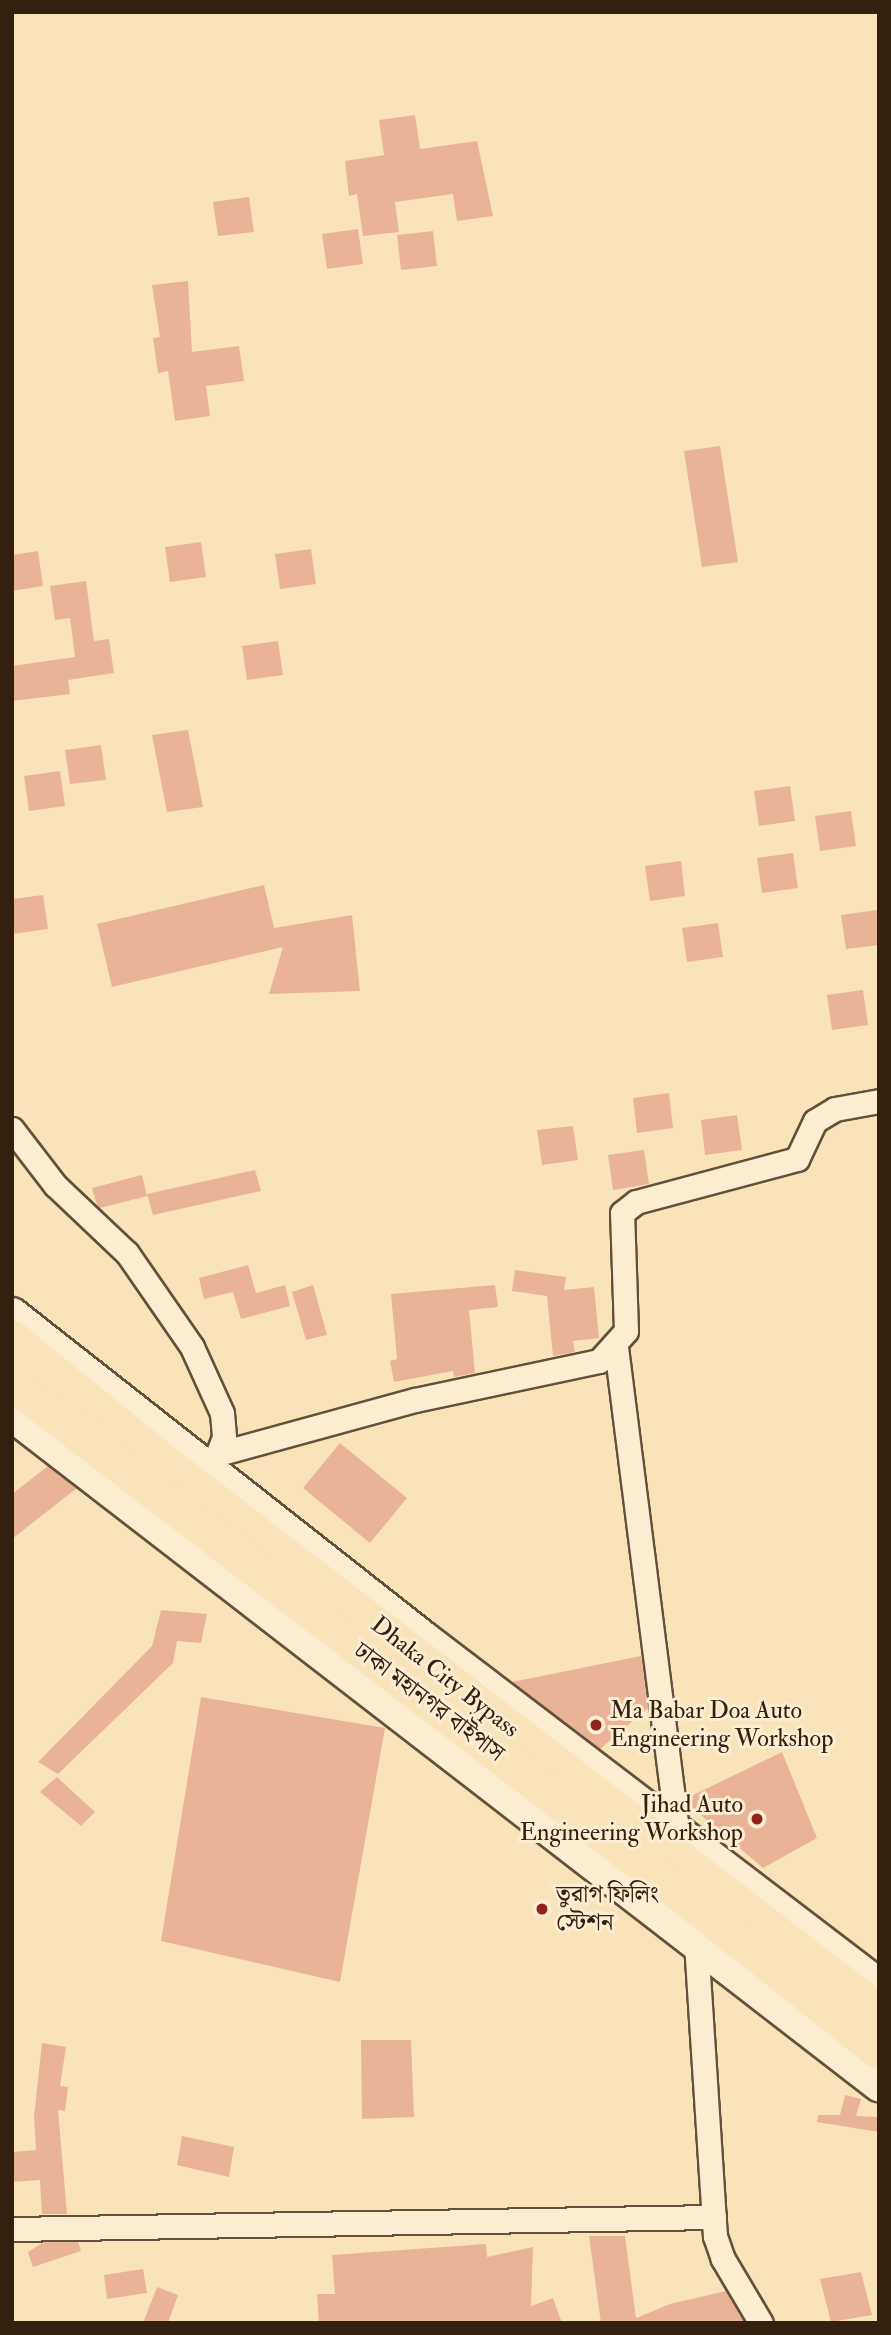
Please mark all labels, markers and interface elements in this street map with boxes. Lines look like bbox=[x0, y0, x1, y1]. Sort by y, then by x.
street label: Dhaka City Bypass bbox=[365, 1610, 525, 1744]
street label: ঢাকা মহানগর বাইপাস bbox=[348, 1636, 510, 1768]
place label: Ma Babar Doa Auto Engineering Workshop bbox=[610, 1697, 833, 1753]
marker: Ma Babar Doa Auto Engineering Workshop bbox=[588, 1717, 604, 1733]
place label: Jihad Auto Engineering Workshop bbox=[520, 1791, 743, 1847]
marker: Jihad Auto Engineering Workshop bbox=[749, 1811, 765, 1827]
place label: তুরাগ ফিলিং স্টেশন bbox=[556, 1881, 659, 1937]
marker: তুরাগ ফিলিং স্টেশন bbox=[534, 1901, 550, 1917]

